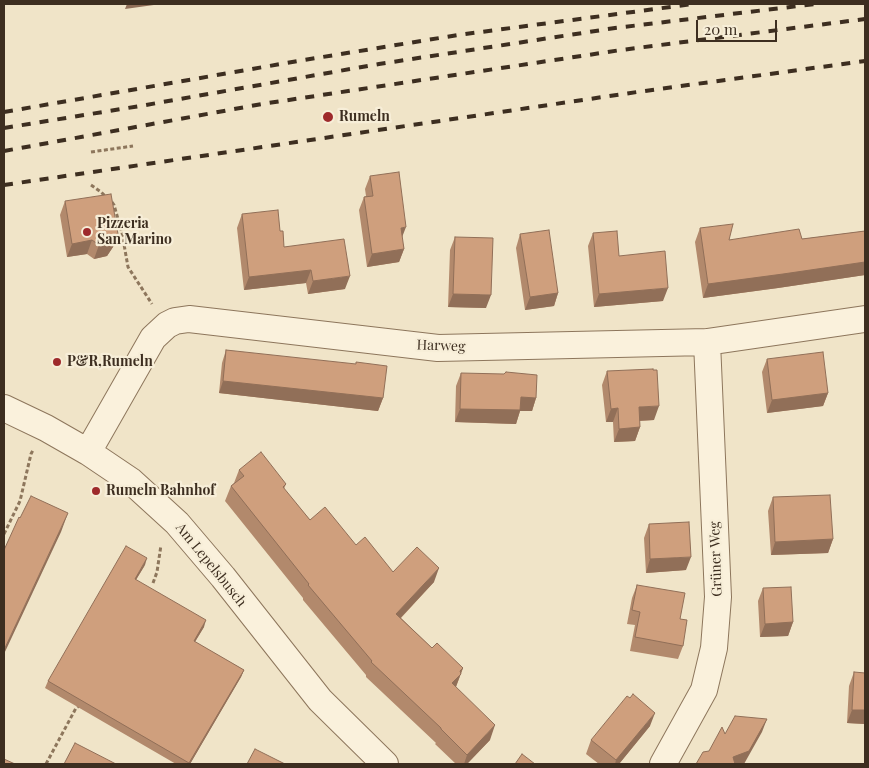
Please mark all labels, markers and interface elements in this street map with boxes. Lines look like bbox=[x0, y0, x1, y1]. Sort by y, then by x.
scale bar bbox=[699, 10, 780, 42]
text: 20 m bbox=[704, 19, 737, 39]
place label: Rumeln bbox=[339, 109, 390, 125]
marker: Rumeln bbox=[321, 110, 335, 124]
place label: Pizzeria San Marino bbox=[97, 216, 172, 248]
marker: Pizzeria San Marino bbox=[81, 226, 93, 238]
street label: Harweg bbox=[416, 337, 466, 355]
place label: P&R,Rumeln bbox=[67, 354, 153, 370]
marker: P&R,Rumeln bbox=[51, 356, 63, 368]
place label: Rumeln Bahnhof bbox=[106, 483, 215, 499]
marker: Rumeln Bahnhof bbox=[90, 485, 102, 497]
street label: Am Lepelsbusch bbox=[172, 520, 250, 610]
street label: Grüner Weg bbox=[706, 521, 726, 597]

